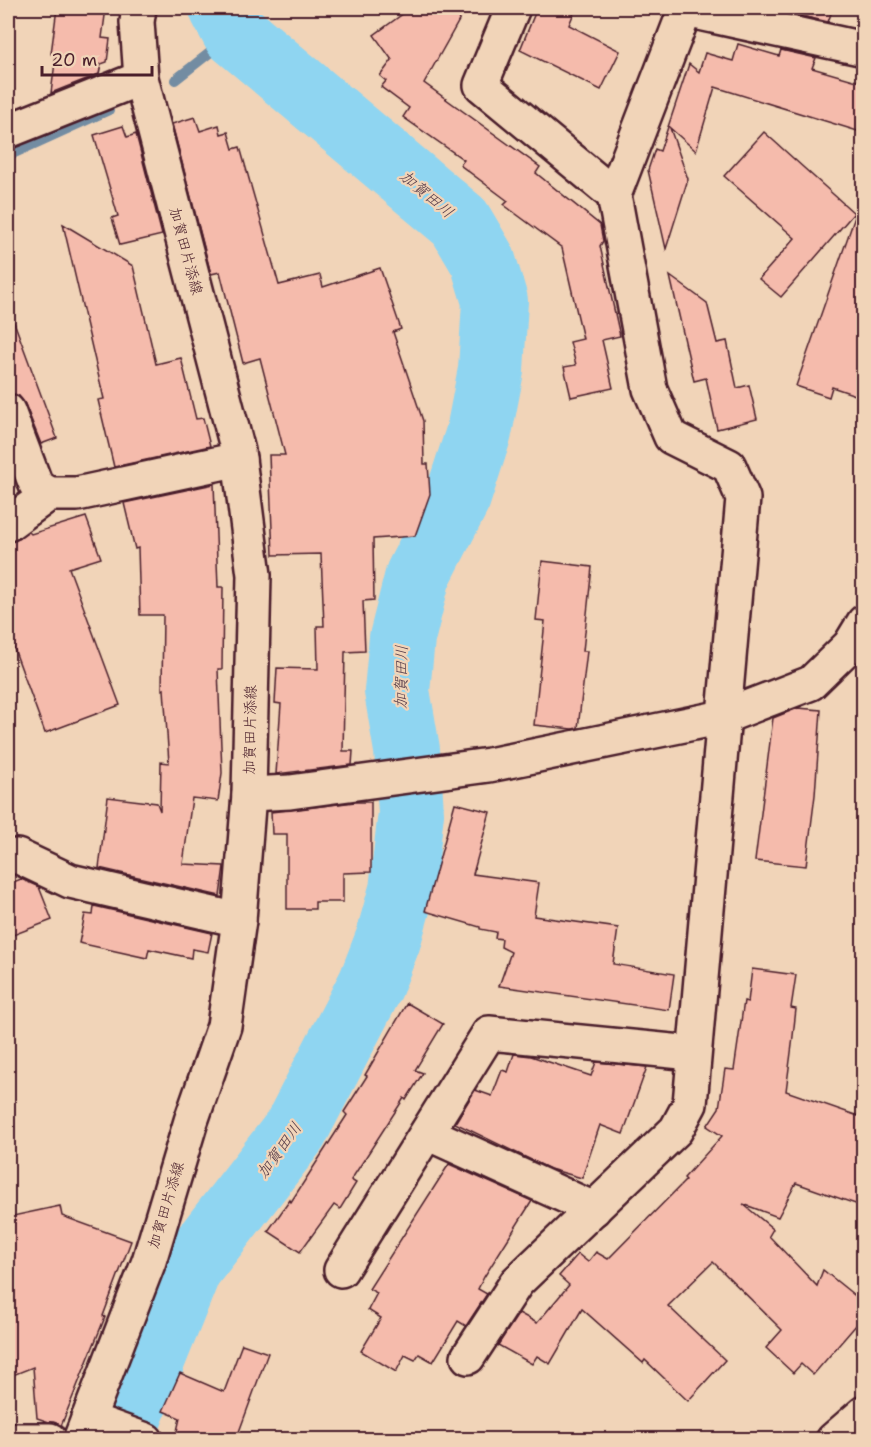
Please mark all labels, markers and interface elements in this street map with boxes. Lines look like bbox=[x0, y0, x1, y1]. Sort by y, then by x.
scale bar bbox=[42, 39, 152, 77]
text: 20 m bbox=[51, 48, 97, 72]
water label: 加賀田川 bbox=[396, 165, 458, 223]
street label: 加賀田片添線 bbox=[165, 205, 207, 297]
water label: 加賀田川 bbox=[390, 645, 412, 709]
street label: 加賀田片添線 bbox=[239, 685, 261, 775]
water label: 加賀田川 bbox=[252, 1118, 306, 1182]
street label: 加賀田片添線 bbox=[143, 1159, 189, 1251]

